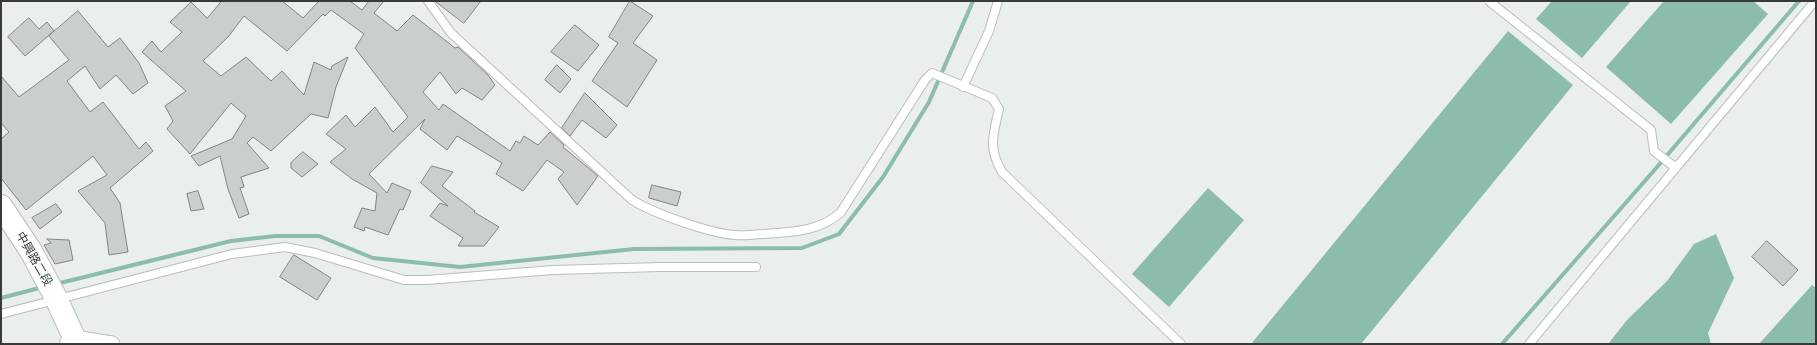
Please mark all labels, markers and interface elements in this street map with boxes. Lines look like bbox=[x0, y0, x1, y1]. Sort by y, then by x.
street label: 中興路二段 bbox=[13, 229, 55, 289]

